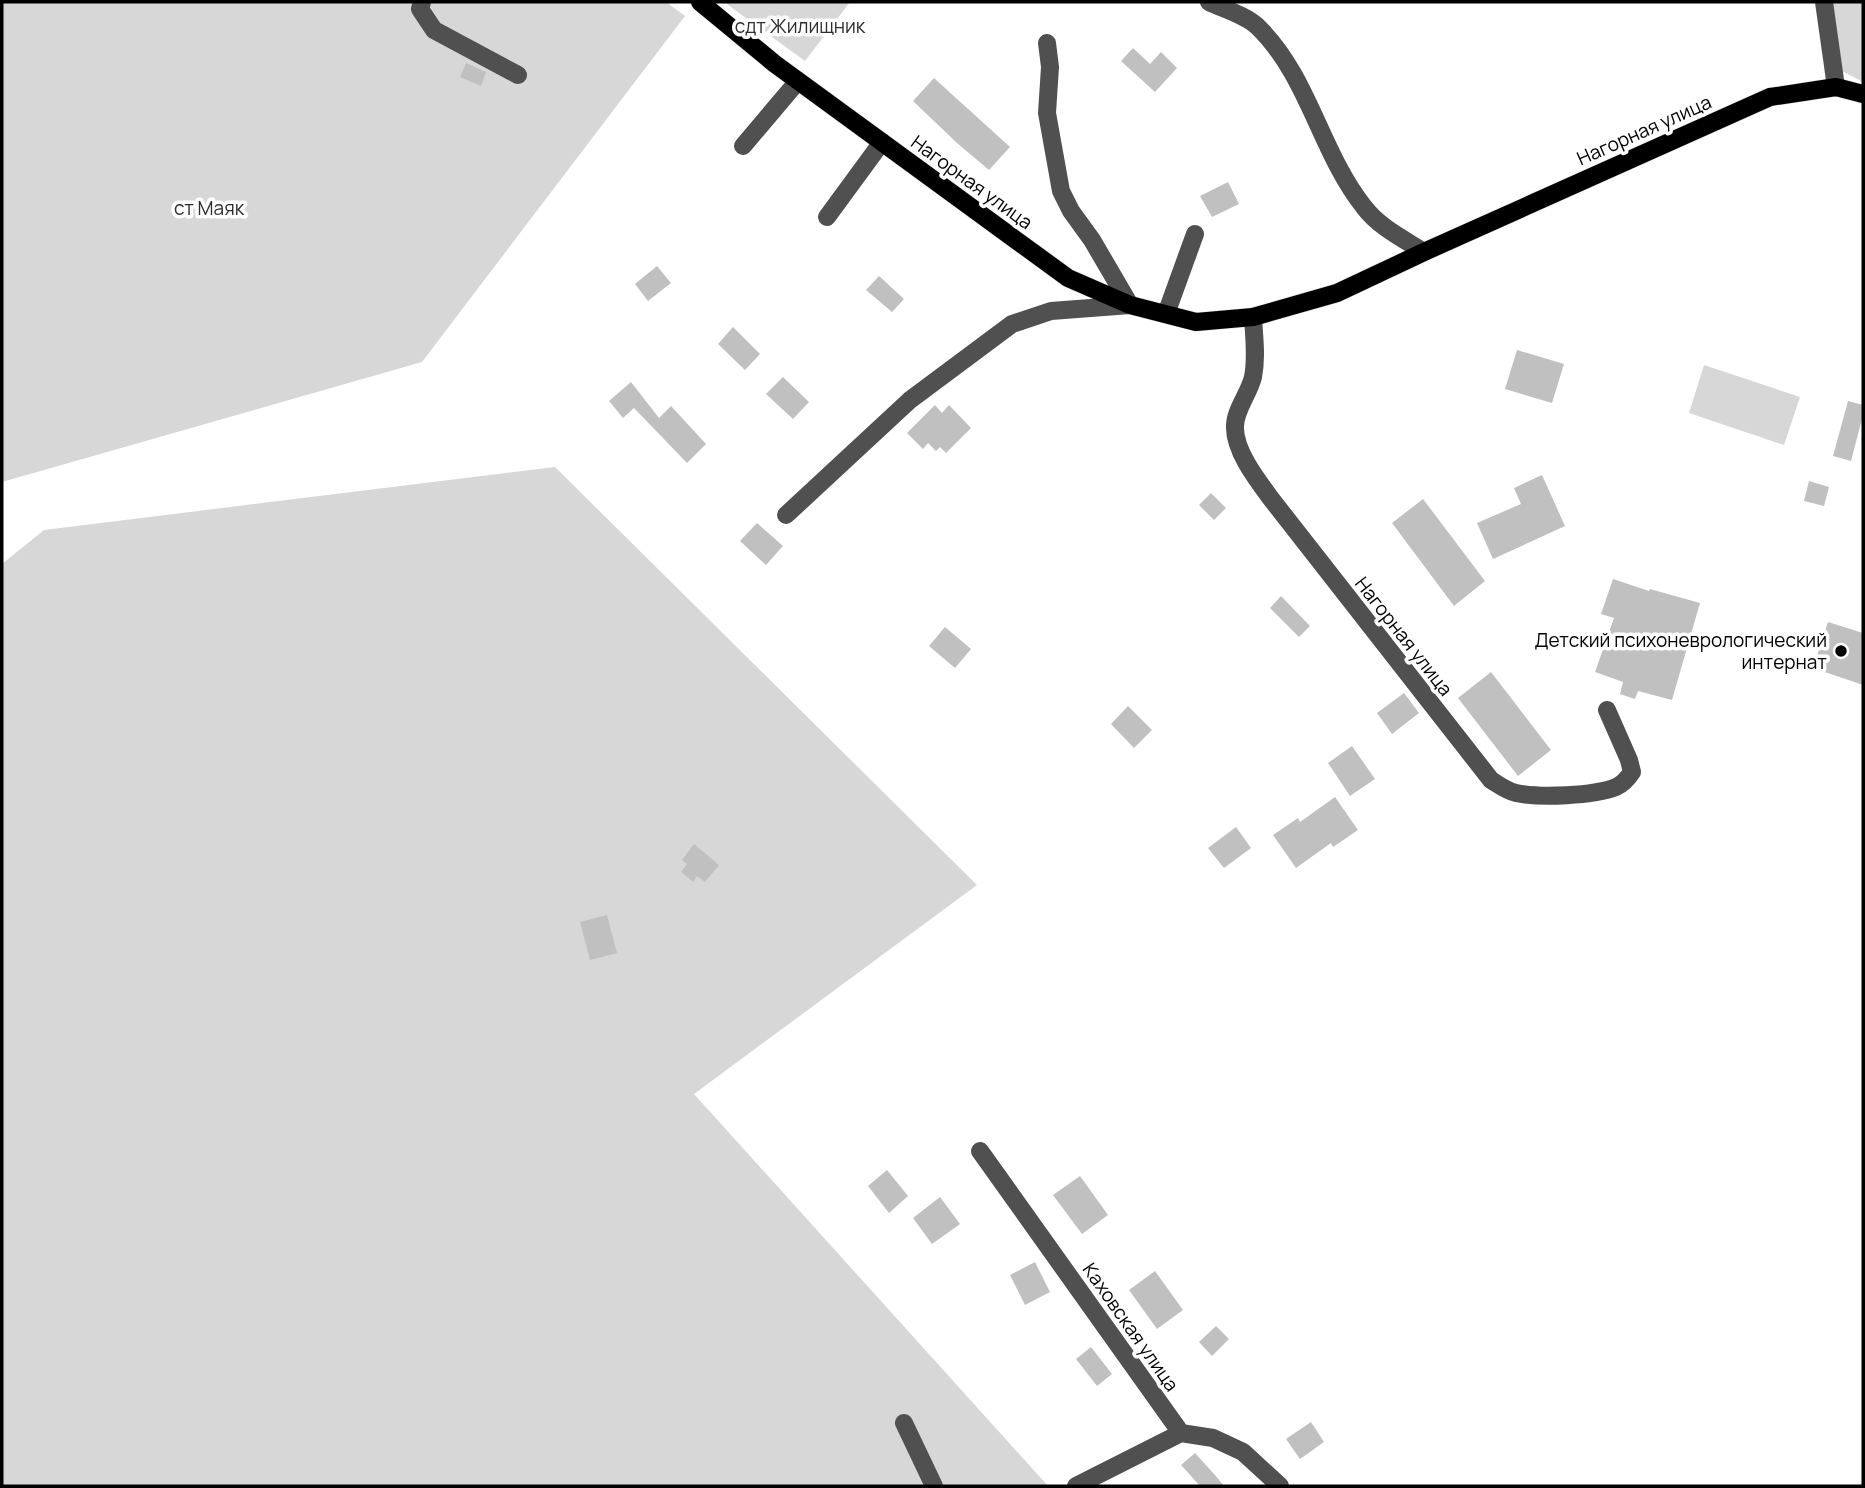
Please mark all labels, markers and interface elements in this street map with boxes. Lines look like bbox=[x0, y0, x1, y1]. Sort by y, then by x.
park label: сдт Жилищник bbox=[735, 13, 866, 39]
street label: Нагорная улица bbox=[1573, 89, 1715, 171]
street label: Нагорная улица bbox=[906, 129, 1038, 235]
park label: ст Маяк bbox=[174, 195, 245, 221]
street label: Нагорная улица bbox=[1349, 571, 1459, 701]
place label: Детский психоневрологический интернат bbox=[1534, 627, 1827, 675]
marker: Детский психоневрологический интернат bbox=[1833, 643, 1849, 659]
street label: Каховская улица bbox=[1077, 1258, 1185, 1396]

